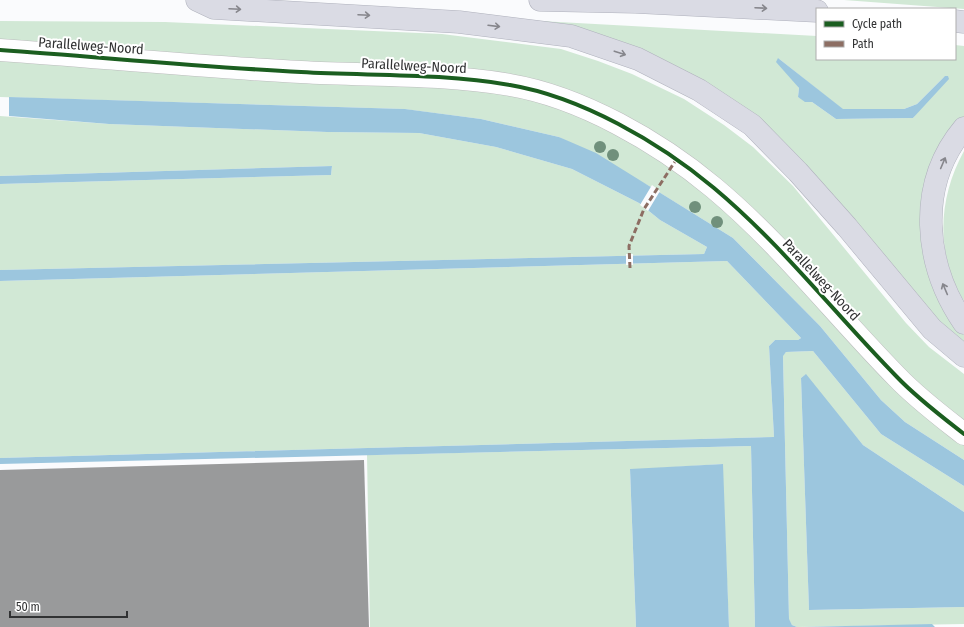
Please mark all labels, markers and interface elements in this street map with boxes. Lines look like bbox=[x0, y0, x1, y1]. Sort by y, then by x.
one-way arrow bbox=[754, 4, 767, 12]
one-way arrow bbox=[228, 5, 241, 13]
legend bbox=[816, 8, 956, 60]
one-way arrow bbox=[357, 11, 370, 19]
text: Cycle path bbox=[852, 17, 902, 31]
one-way arrow bbox=[487, 22, 500, 30]
street label: Parallelweg-Noord bbox=[38, 34, 144, 58]
text: Path bbox=[852, 37, 874, 51]
one-way arrow bbox=[614, 50, 627, 57]
street label: Parallelweg-Noord bbox=[361, 55, 467, 77]
one-way arrow bbox=[940, 158, 948, 170]
street label: Parallelweg-Noord bbox=[779, 236, 863, 324]
one-way arrow bbox=[941, 284, 949, 296]
scale bar bbox=[10, 593, 127, 619]
text: 50 m bbox=[16, 600, 40, 614]

